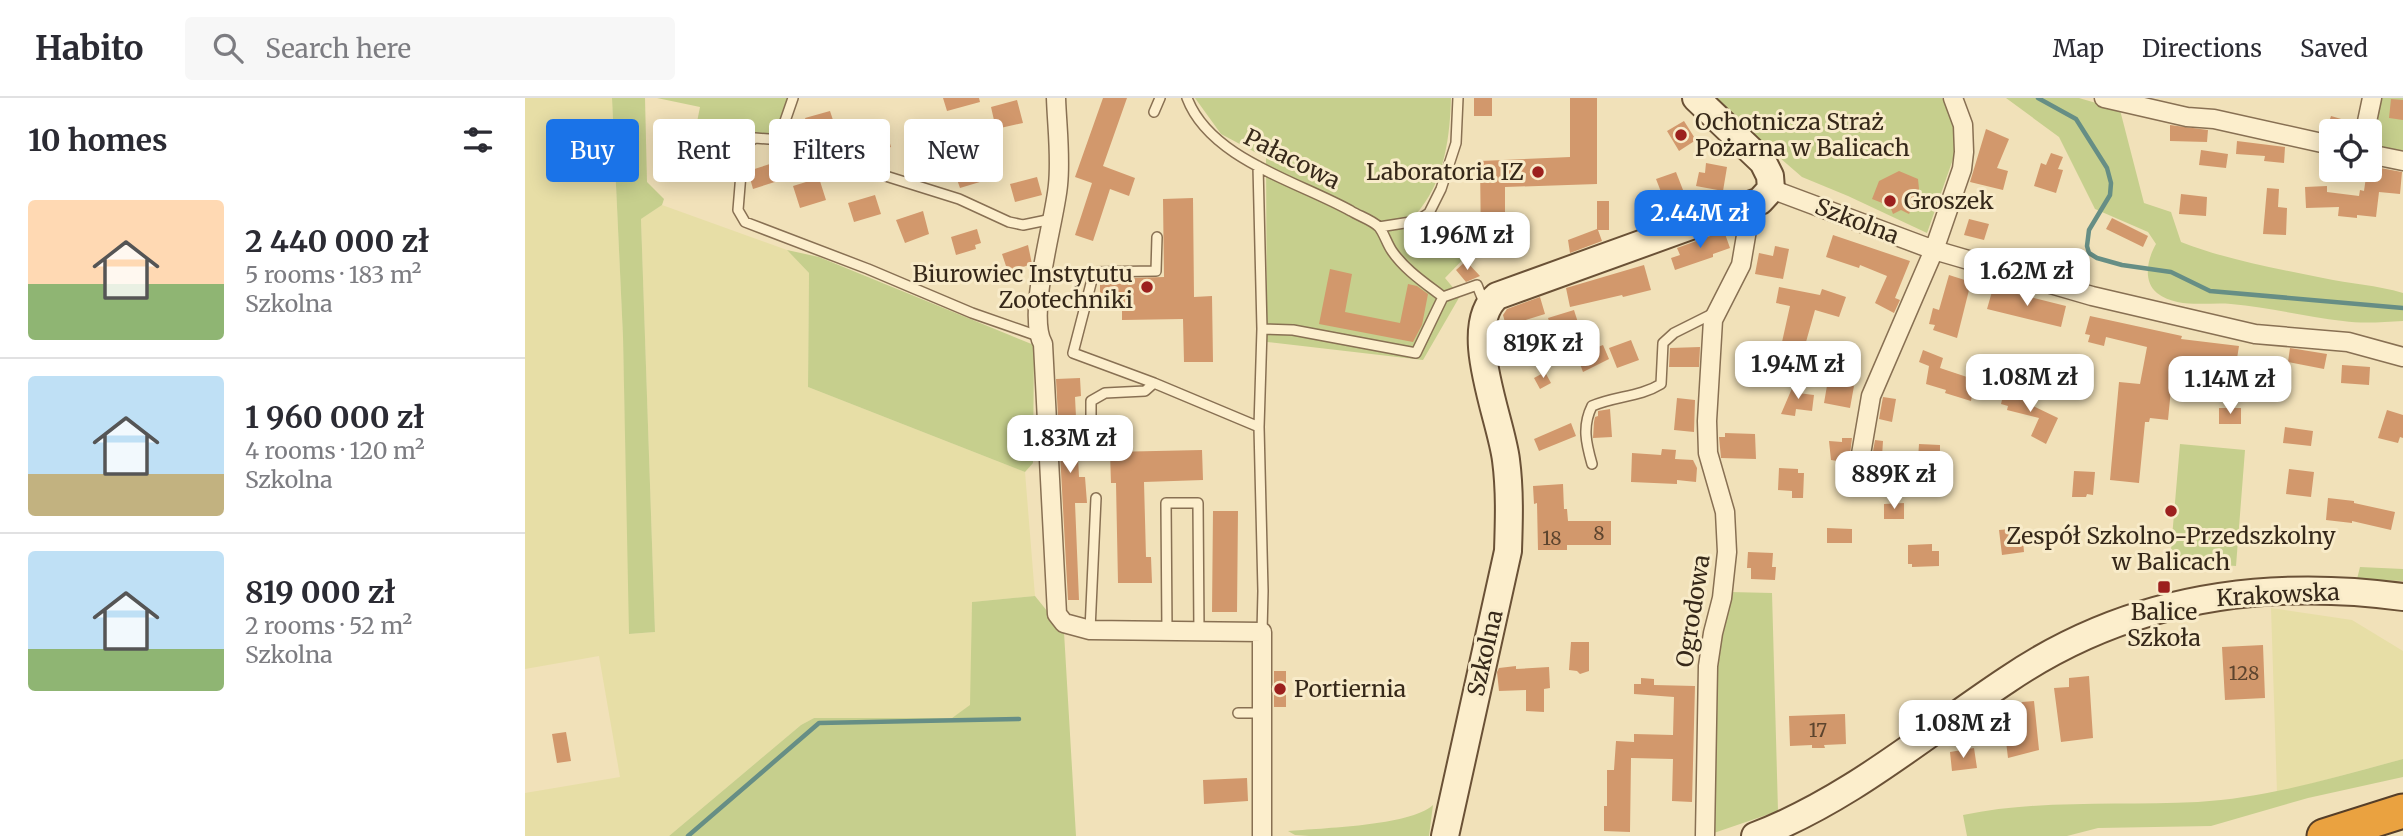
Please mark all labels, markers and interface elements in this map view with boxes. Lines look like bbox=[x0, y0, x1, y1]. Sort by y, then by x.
search box bbox=[185, 17, 675, 80]
text: Habito bbox=[35, 28, 143, 69]
icon: search bbox=[209, 29, 247, 67]
text: Search here bbox=[265, 32, 411, 65]
text: Map bbox=[2053, 33, 2104, 64]
text: Directions bbox=[2142, 33, 2262, 64]
text: Saved bbox=[2300, 33, 2368, 64]
place label: Ochotnicza Straż Pożarna w Balicach bbox=[1695, 107, 1910, 162]
chip: Buy bbox=[546, 119, 639, 182]
chip: Rent bbox=[653, 119, 755, 182]
chip: Filters bbox=[769, 119, 890, 182]
chip: New bbox=[904, 119, 1003, 182]
map controls bbox=[2319, 119, 2382, 182]
button: locate bbox=[2319, 119, 2382, 182]
text: 10 homes bbox=[28, 121, 168, 159]
icon: filters bbox=[459, 121, 497, 159]
street label: Pałacowa bbox=[1239, 122, 1345, 195]
marker: Ochotnicza Straż Pożarna w Balicach bbox=[1673, 127, 1689, 143]
place label: Laboratoria IZ bbox=[1366, 157, 1524, 186]
marker: Laboratoria IZ bbox=[1530, 164, 1546, 180]
place label: Groszek bbox=[1904, 186, 1994, 215]
pin: 2.44M zł bbox=[1628, 190, 1772, 250]
street label: Szkolna bbox=[1811, 191, 1903, 250]
marker: Groszek bbox=[1882, 193, 1898, 209]
text: 2.44M zł bbox=[1650, 198, 1750, 227]
pin: 1.96M zł bbox=[1395, 212, 1539, 272]
text: 1.96M zł bbox=[1420, 220, 1514, 249]
text: 2 440 000 zł bbox=[245, 222, 429, 260]
icon: home bbox=[84, 228, 168, 312]
pin: 1.62M zł bbox=[1955, 248, 2099, 308]
text: 1.62M zł bbox=[1980, 256, 2074, 285]
place label: Biurowiec Instytutu Zootechniki bbox=[913, 259, 1133, 314]
text: 5 rooms · 183 m² bbox=[245, 260, 421, 289]
marker: Biurowiec Instytutu Zootechniki bbox=[1139, 279, 1155, 295]
text: Szkolna bbox=[245, 289, 333, 318]
pin: 819K zł bbox=[1478, 320, 1608, 380]
text: 819K zł bbox=[1503, 328, 1583, 357]
pin: 1.94M zł bbox=[1726, 342, 1870, 401]
text: 1.94M zł bbox=[1751, 349, 1845, 378]
pin: 1.08M zł bbox=[1958, 354, 2102, 414]
pin: 1.14M zł bbox=[2158, 356, 2302, 416]
text: 1.08M zł bbox=[1982, 362, 2078, 391]
text: 1.14M zł bbox=[2184, 364, 2276, 393]
text: 1 960 000 zł bbox=[245, 398, 425, 436]
icon: home bbox=[84, 404, 168, 488]
pin: 1.83M zł bbox=[998, 416, 1142, 475]
text: 1.83M zł bbox=[1023, 423, 1117, 452]
text: 4 rooms · 120 m² bbox=[245, 436, 425, 465]
pin: 889K zł bbox=[1829, 452, 1959, 511]
text: 889K zł bbox=[1851, 459, 1937, 488]
text: Szkolna bbox=[245, 465, 333, 494]
marker: Zespół Szkolno-Przedszkolny w Balicach bbox=[2163, 503, 2179, 519]
house number: 8 bbox=[1593, 521, 1605, 545]
place label: Zespół Szkolno-Przedszkolny w Balicach bbox=[2006, 521, 2336, 576]
house number: 18 bbox=[1542, 526, 1562, 550]
street label: Ogrodowa bbox=[1669, 553, 1716, 669]
text: 819 000 zł bbox=[245, 573, 396, 611]
street label: Krakowska bbox=[2215, 577, 2340, 612]
icon: home bbox=[84, 579, 168, 663]
marker: Balice Szkoła bbox=[2156, 579, 2172, 595]
place label: Balice Szkoła bbox=[2127, 597, 2201, 652]
street label: Szkolna bbox=[1461, 607, 1509, 699]
text: 2 rooms · 52 m² bbox=[245, 611, 412, 640]
text: Szkolna bbox=[245, 640, 333, 669]
house number: 128 bbox=[2229, 661, 2259, 685]
place label: Portiernia bbox=[1294, 674, 1406, 703]
marker: Portiernia bbox=[1272, 681, 1288, 697]
pin: 1.08M zł bbox=[1891, 700, 2035, 760]
text: 1.08M zł bbox=[1915, 708, 2011, 737]
house number: 17 bbox=[1809, 718, 1827, 742]

